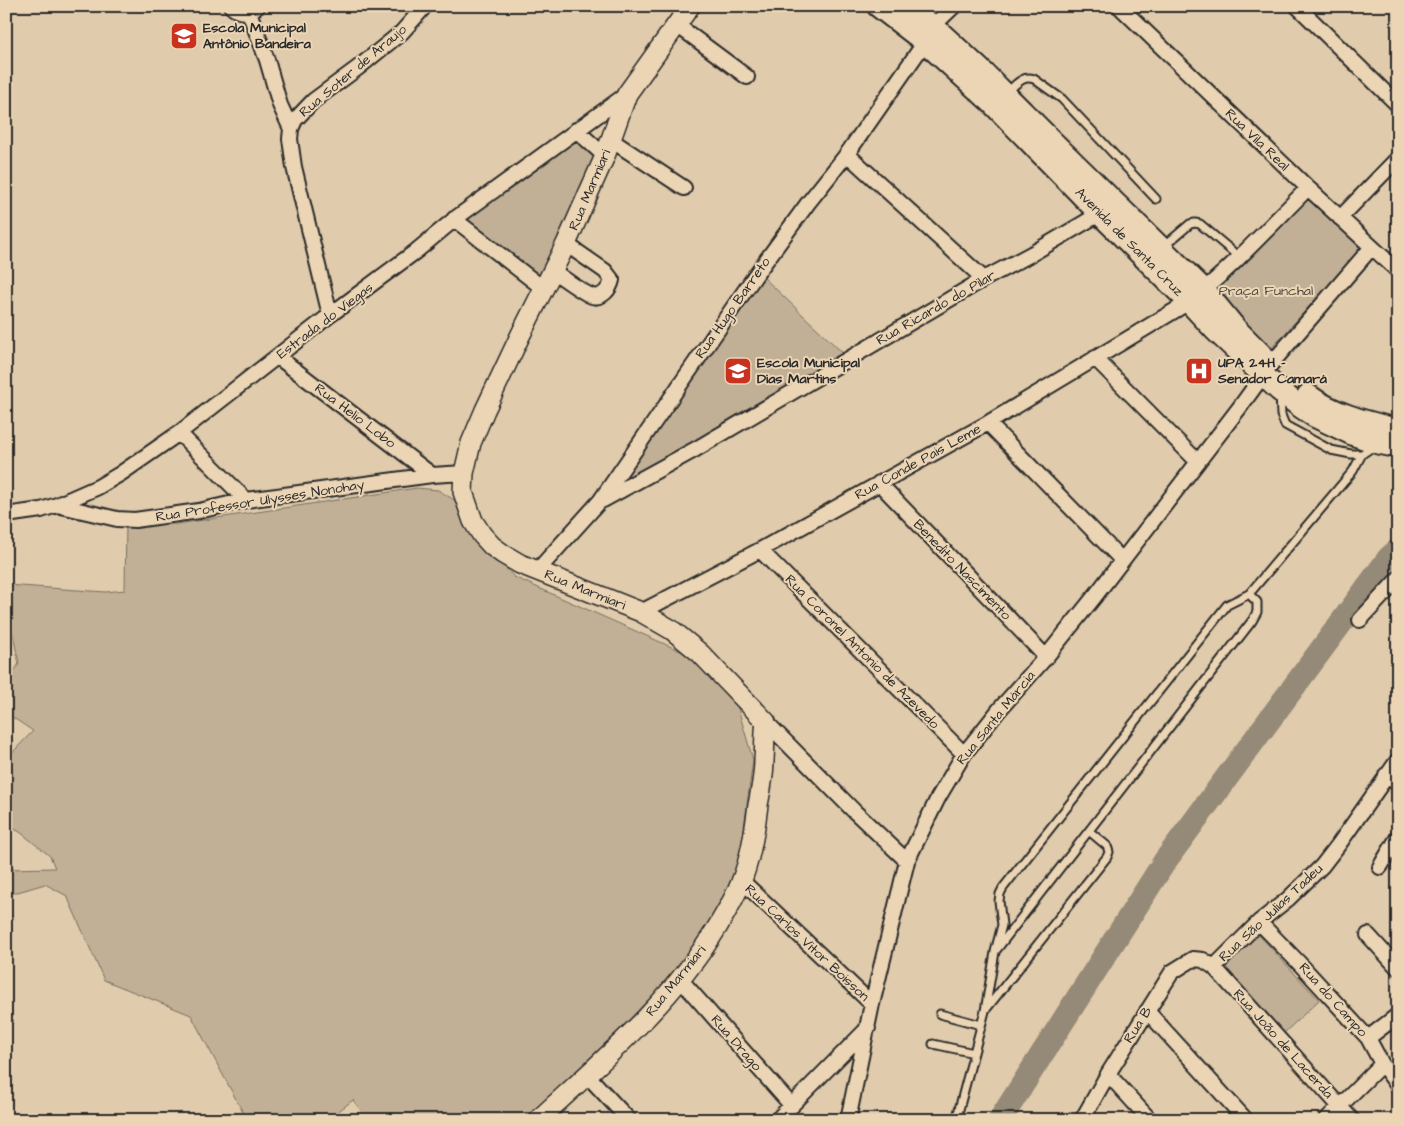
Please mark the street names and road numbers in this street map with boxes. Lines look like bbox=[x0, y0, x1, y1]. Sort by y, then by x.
street label: Rua Soter de Araujo bbox=[295, 20, 411, 122]
street label: Rua Vila Real bbox=[1220, 104, 1294, 176]
street label: Rua Marmiari bbox=[564, 146, 616, 234]
street label: Avenida de Santa Cruz bbox=[1070, 183, 1188, 301]
street label: Rua Hugo Barreto bbox=[690, 253, 776, 363]
street label: Rua Ricardo do Pilar bbox=[873, 265, 1000, 350]
street label: Estrada do Viegas bbox=[273, 278, 377, 364]
street label: Rua Helio Lobo bbox=[310, 379, 400, 453]
street label: Rua Conde Pais Leme bbox=[851, 419, 985, 505]
street label: Rua Professor Ulysses Nonohay bbox=[154, 475, 366, 527]
street label: Benedito Nascimento bbox=[908, 515, 1016, 625]
street label: Rua Marmiari bbox=[541, 565, 629, 615]
street label: Rua Coronel Antonio de Azevedo bbox=[780, 570, 944, 734]
street label: Rua Santa Márcia bbox=[952, 667, 1040, 769]
street label: Rua São Julias Tadeu bbox=[1215, 859, 1327, 967]
street label: Rua Carlos Vitor Boisson bbox=[740, 880, 874, 1006]
street label: Rua Marmiari bbox=[641, 941, 711, 1021]
street label: Rua do Campo bbox=[1294, 958, 1372, 1042]
street label: Rua João de Lacerda bbox=[1228, 985, 1338, 1103]
street label: Rua B bbox=[1119, 1003, 1157, 1047]
street label: Rua Drago bbox=[706, 1010, 766, 1076]

